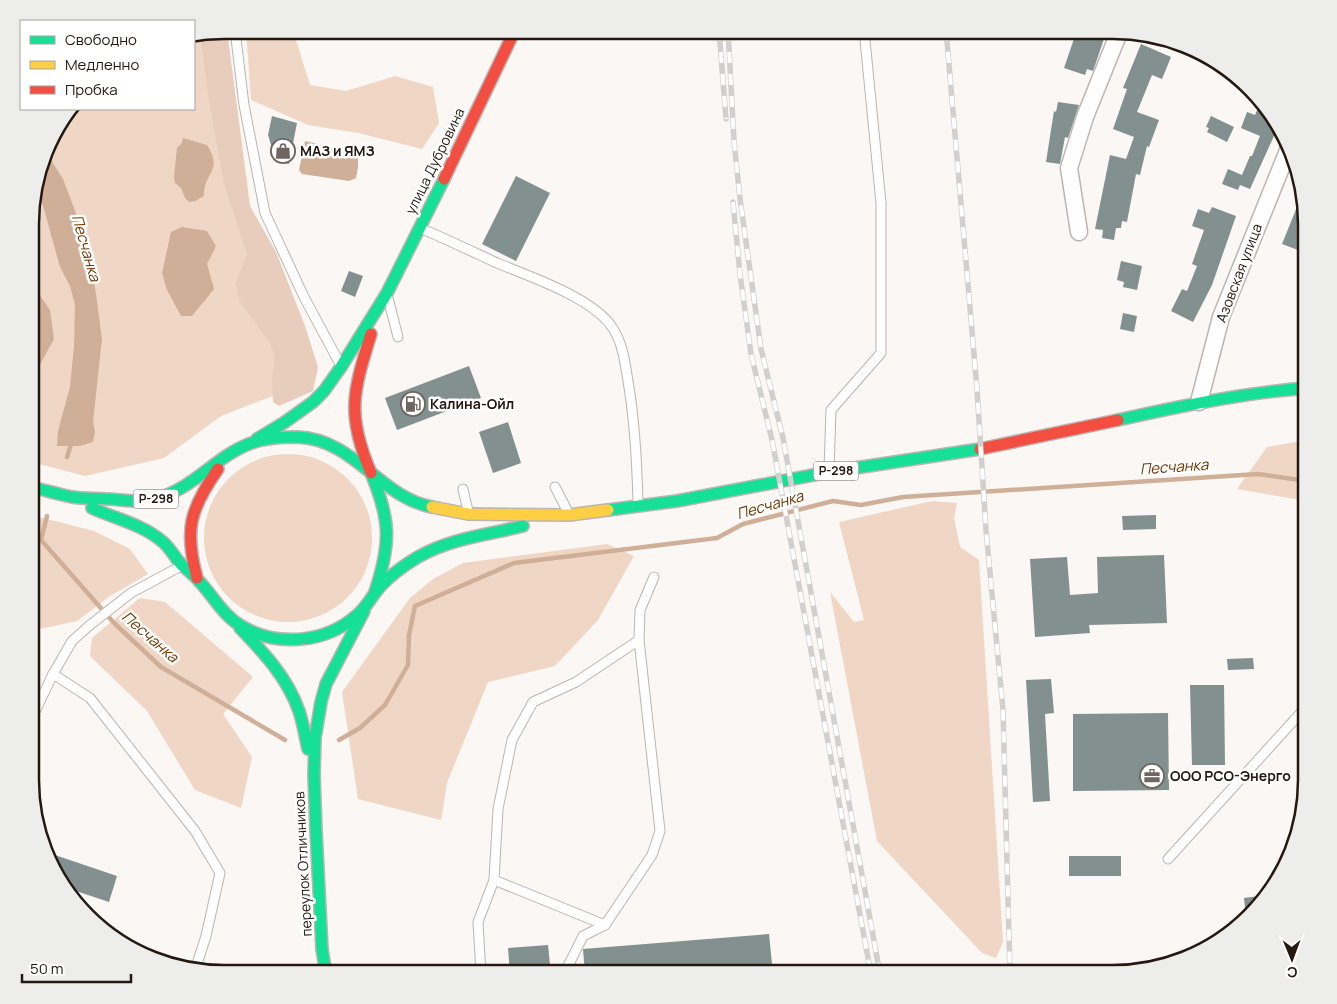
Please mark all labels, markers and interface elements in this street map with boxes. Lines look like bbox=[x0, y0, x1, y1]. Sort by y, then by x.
legend bbox=[20, 20, 195, 110]
text: Свободно bbox=[65, 29, 137, 50]
text: Медленно bbox=[65, 54, 139, 75]
text: Пробка bbox=[65, 79, 118, 100]
street label: улица Дубровина bbox=[401, 104, 469, 217]
shop icon: МАЗ и ЯМЗ bbox=[270, 138, 296, 164]
place label: МАЗ и ЯМЗ bbox=[300, 141, 375, 160]
water label: Песчанка bbox=[67, 212, 106, 284]
street label: Азовская улица bbox=[1211, 221, 1266, 325]
fuel station icon: Калина-Ойл bbox=[400, 391, 426, 417]
place label: Калина-Ойл bbox=[430, 394, 514, 413]
water label: Песчанка bbox=[1139, 454, 1210, 479]
road number: Р-298 bbox=[814, 462, 858, 481]
water label: Песчанка bbox=[734, 485, 806, 524]
road number: Р-298 bbox=[134, 489, 178, 508]
water label: Песчанка bbox=[118, 606, 184, 667]
office icon: ООО РСО-Энерго bbox=[1139, 763, 1165, 789]
place label: ООО РСО-Энерго bbox=[1170, 766, 1291, 785]
street label: переулок Отличников bbox=[289, 791, 316, 937]
north arrow bbox=[1267, 934, 1317, 984]
scale bar bbox=[22, 952, 131, 984]
text: 50 m bbox=[30, 958, 64, 979]
text: С bbox=[1287, 963, 1298, 982]

